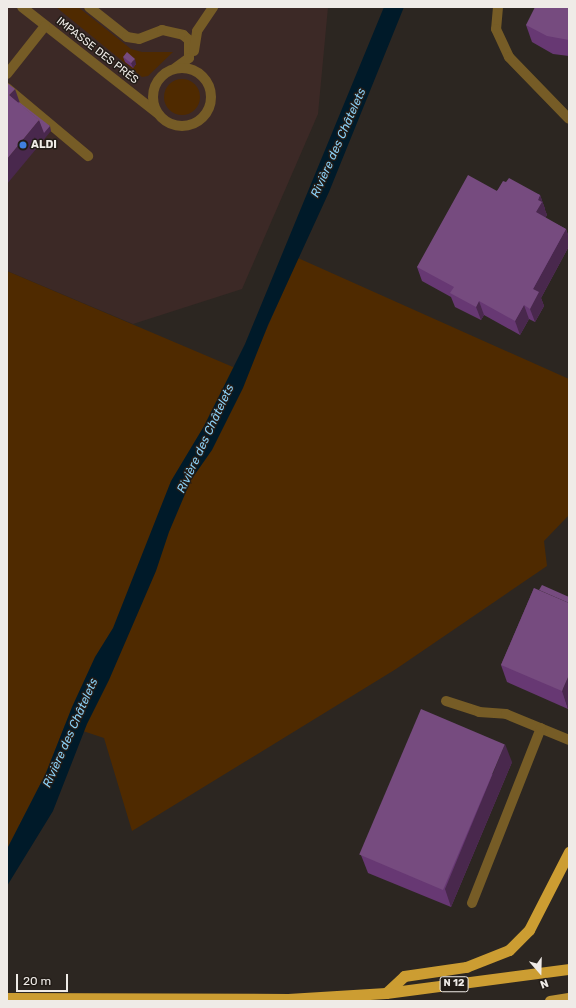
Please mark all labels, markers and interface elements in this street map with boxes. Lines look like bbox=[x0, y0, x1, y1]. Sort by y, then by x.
street label: IMPASSE DES PRÉS bbox=[53, 15, 141, 87]
water label: Rivière des Châtelets bbox=[308, 86, 370, 200]
place label: ALDI bbox=[31, 138, 57, 152]
marker: ALDI bbox=[18, 140, 28, 150]
water label: Rivière des Châtelets bbox=[175, 382, 237, 496]
water label: Rivière des Châtelets bbox=[40, 676, 102, 790]
north arrow bbox=[520, 952, 560, 992]
scale bar bbox=[18, 966, 70, 992]
text: 20 m bbox=[23, 974, 51, 988]
road number: N 12 bbox=[439, 976, 469, 992]
text: N bbox=[538, 976, 550, 991]

